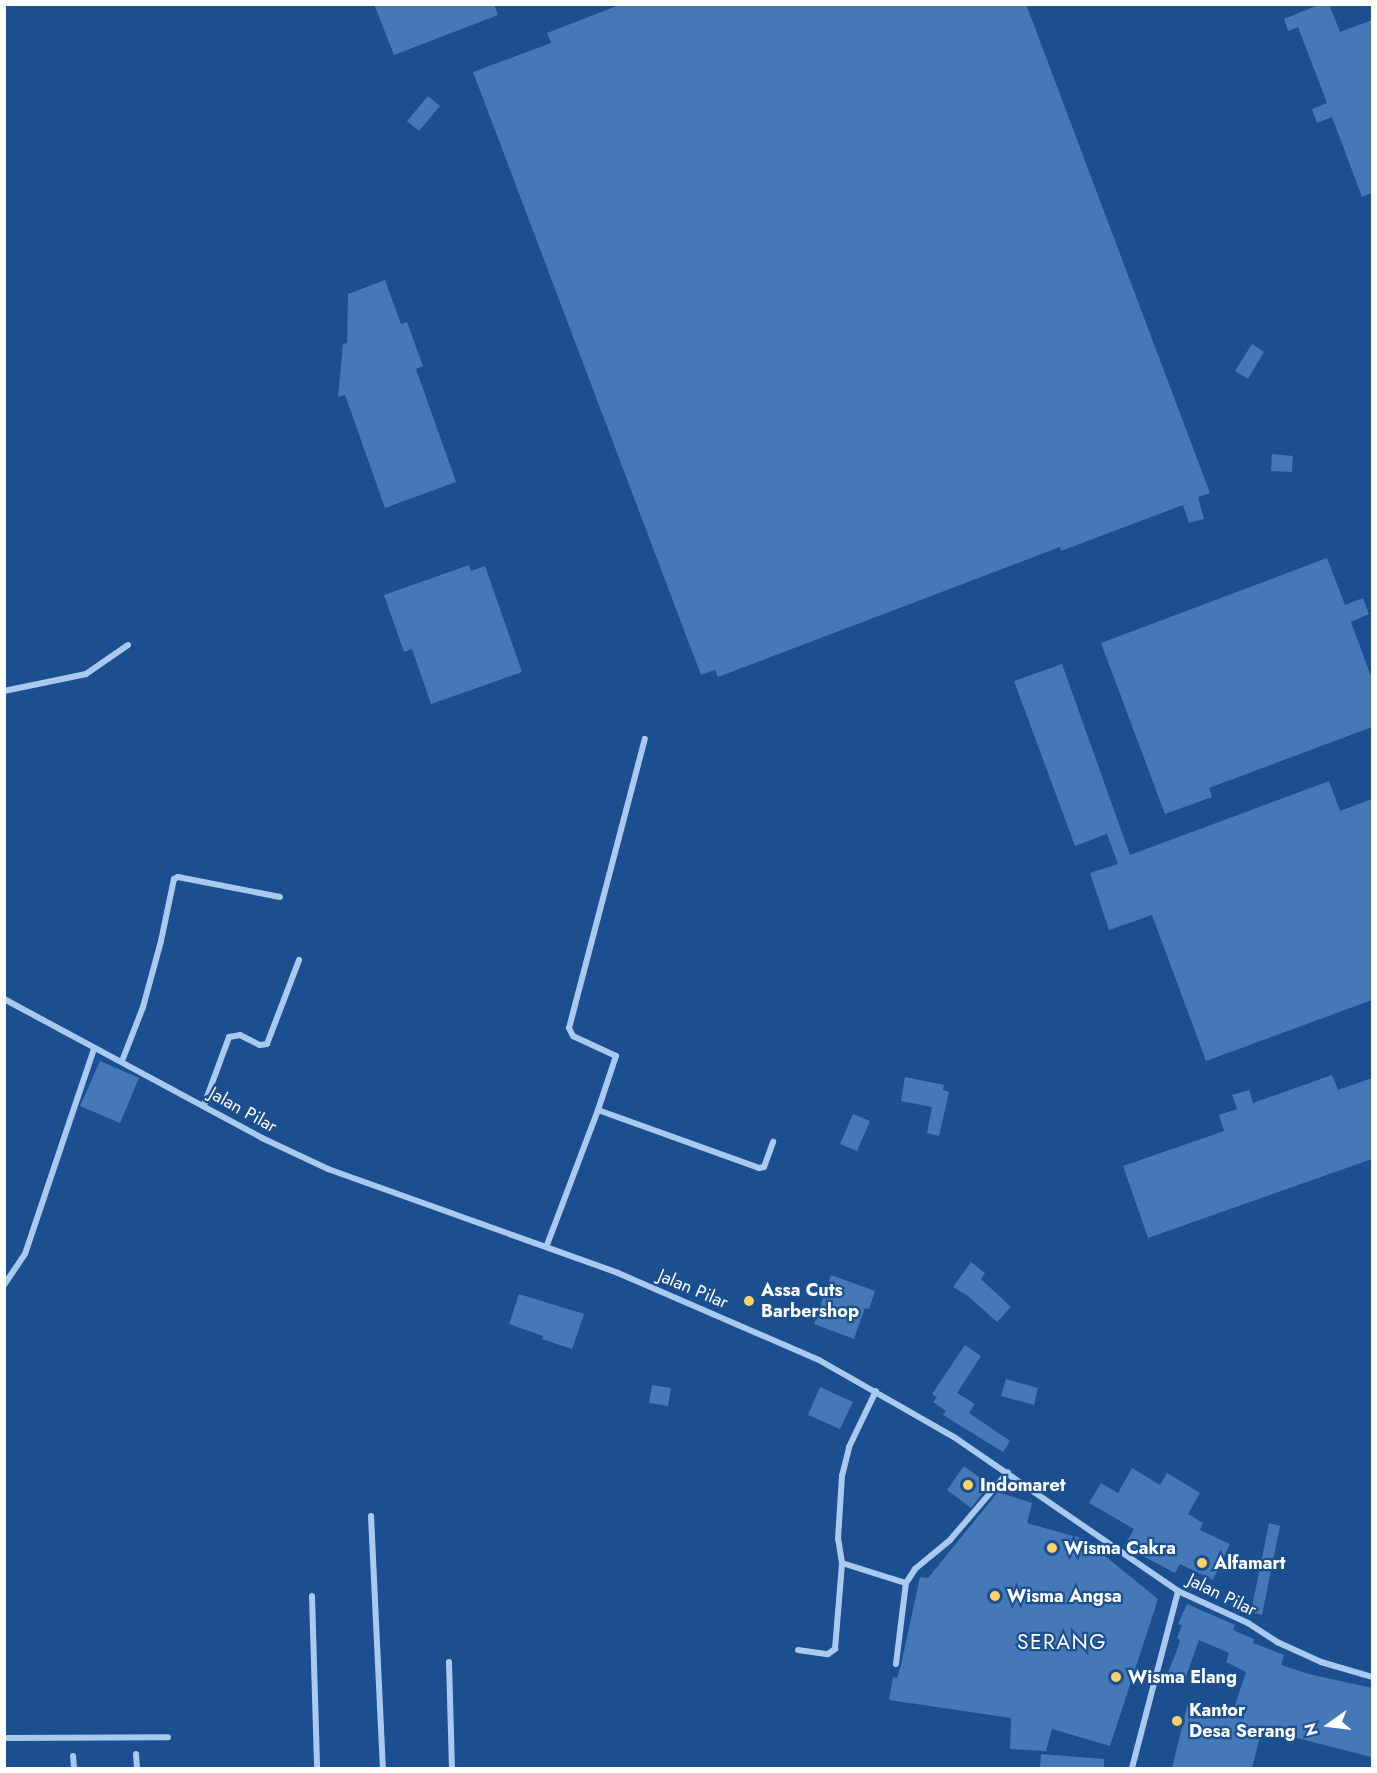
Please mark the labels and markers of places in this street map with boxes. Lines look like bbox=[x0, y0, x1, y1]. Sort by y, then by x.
place label: Assa Cuts Barbershop bbox=[761, 1280, 859, 1322]
marker: Assa Cuts Barbershop bbox=[742, 1294, 756, 1308]
place label: Indomaret bbox=[980, 1474, 1065, 1496]
marker: Indomaret bbox=[961, 1478, 975, 1492]
place label: Wisma Cakra bbox=[1064, 1537, 1176, 1559]
marker: Wisma Cakra bbox=[1045, 1541, 1059, 1555]
place label: Alfamart bbox=[1214, 1552, 1286, 1574]
marker: Alfamart bbox=[1195, 1556, 1209, 1570]
place label: Wisma Angsa bbox=[1007, 1585, 1122, 1607]
marker: Wisma Angsa bbox=[988, 1589, 1002, 1603]
place label: Wisma Elang bbox=[1128, 1666, 1237, 1688]
marker: Wisma Elang bbox=[1109, 1670, 1123, 1684]
place label: Kantor Desa Serang bbox=[1189, 1700, 1296, 1742]
marker: Kantor Desa Serang bbox=[1170, 1714, 1184, 1728]

